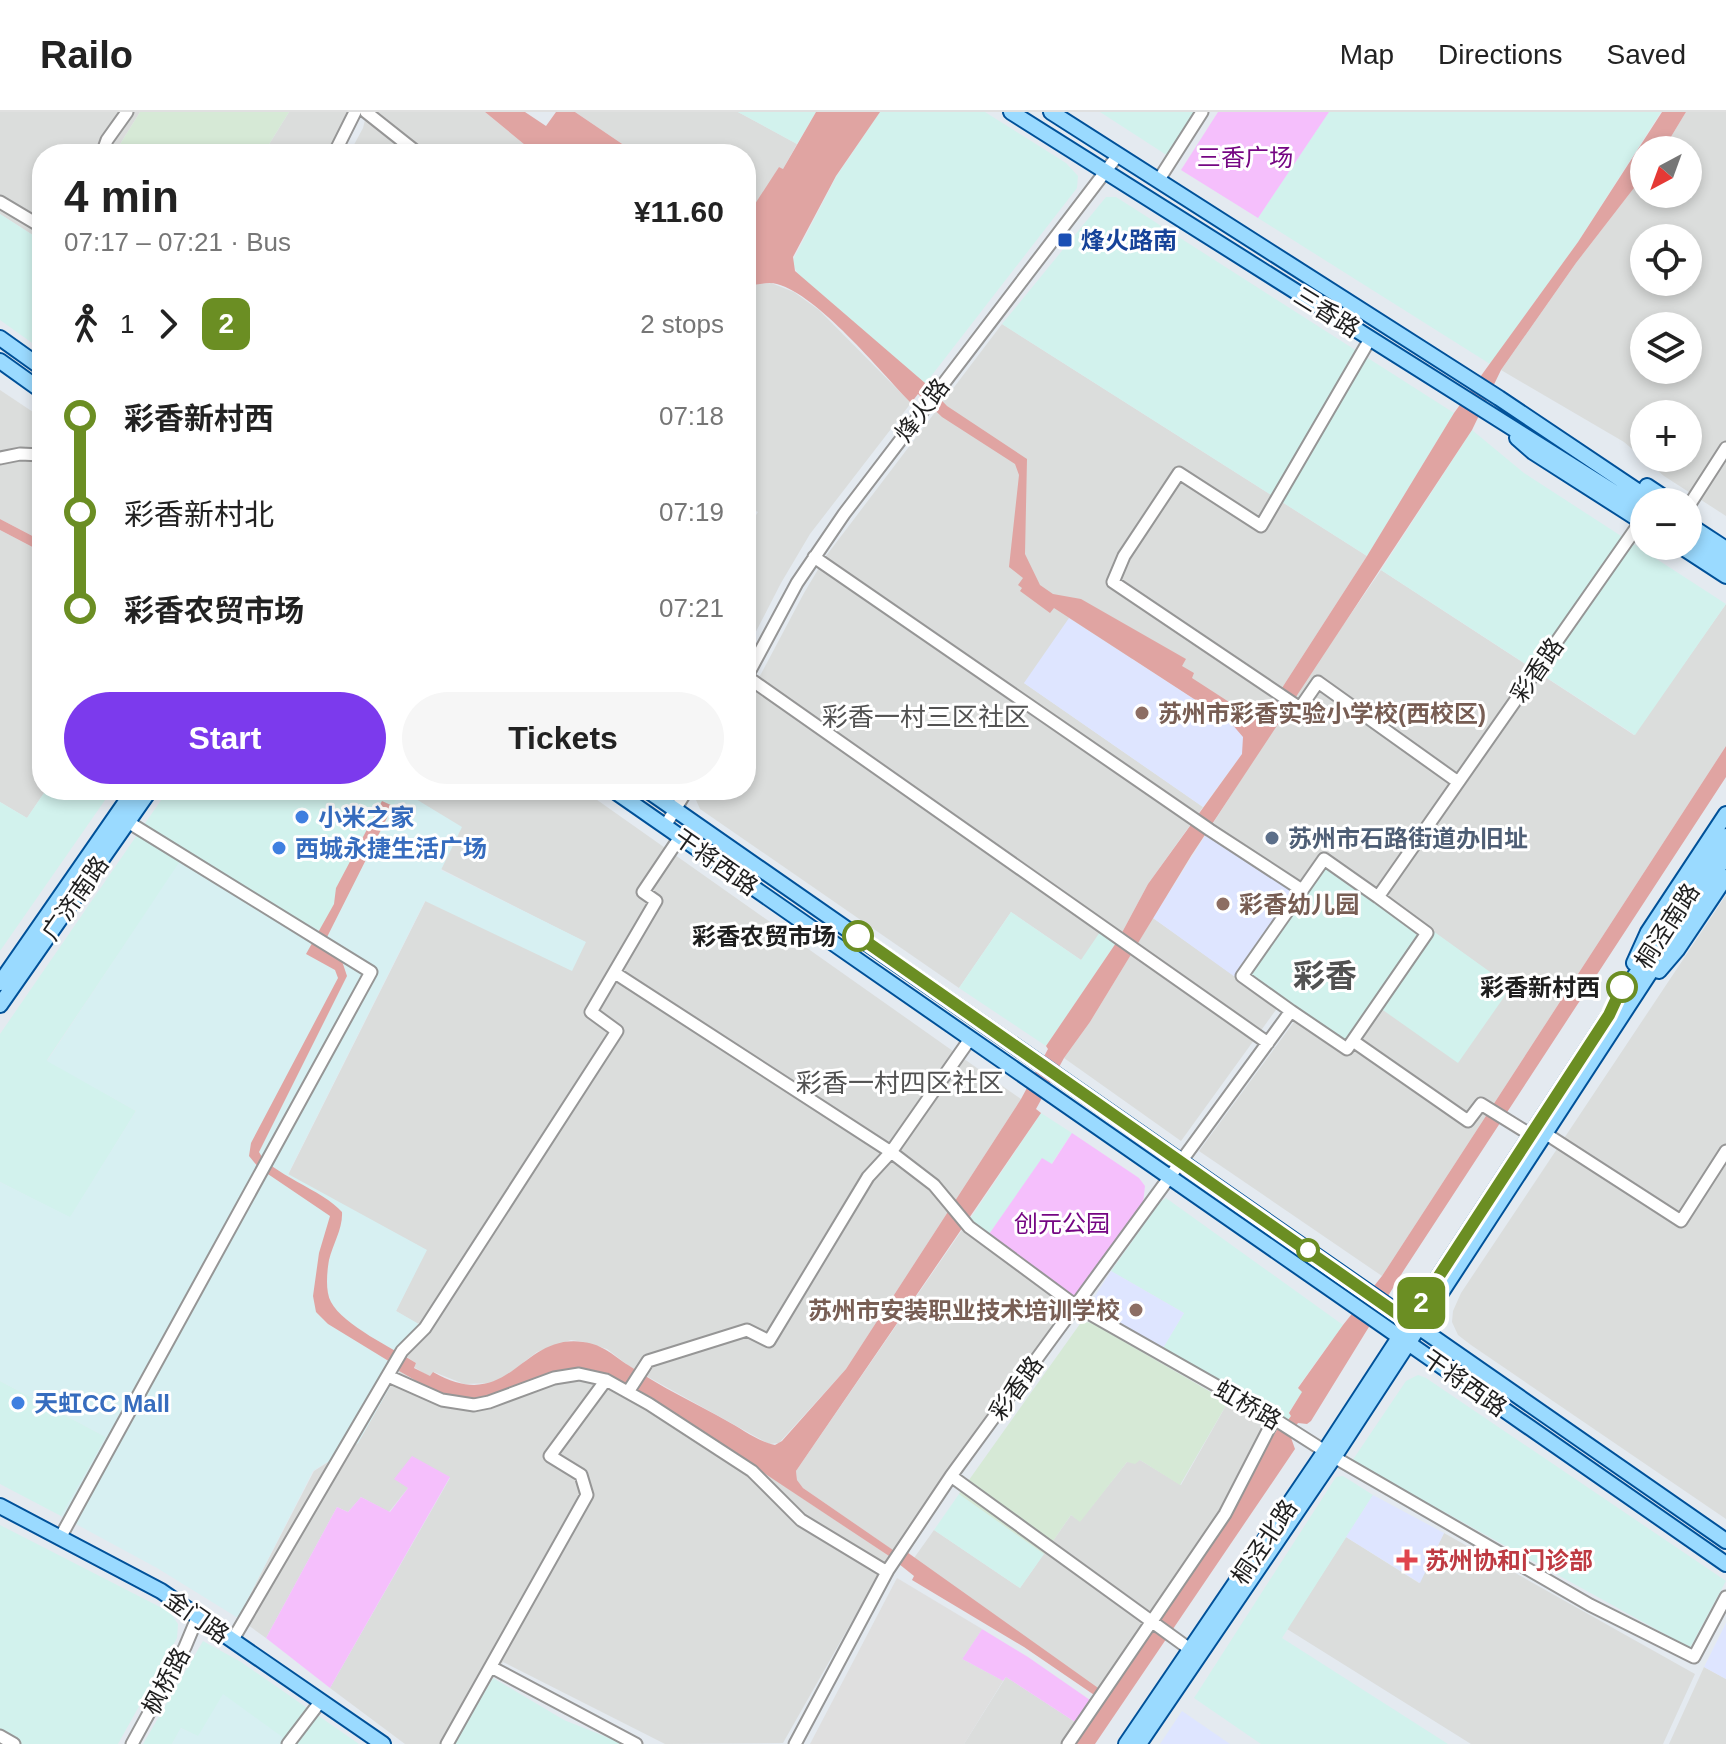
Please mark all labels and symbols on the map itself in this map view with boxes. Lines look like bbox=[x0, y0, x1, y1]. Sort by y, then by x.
north arrow bbox=[1630, 136, 1702, 208]
park label: 三香广场 bbox=[1197, 144, 1293, 171]
place label: 烽火路南 bbox=[1081, 227, 1177, 254]
marker: 烽火路南 bbox=[1056, 231, 1074, 249]
street label: 三香路 bbox=[1289, 281, 1365, 343]
street label: 烽火路 bbox=[890, 373, 954, 447]
street label: 彩香路 bbox=[1505, 633, 1569, 707]
place label: 苏州市彩香实验小学校(西校区) bbox=[1158, 700, 1486, 727]
district label: 彩香一村三区社区 bbox=[822, 702, 1030, 732]
marker: 苏州市彩香实验小学校(西校区) bbox=[1133, 704, 1151, 722]
place label: 小米之家 bbox=[318, 804, 414, 831]
marker: 小米之家 bbox=[293, 808, 311, 826]
street label: 干将西路 bbox=[669, 823, 763, 901]
place label: 苏州市石路街道办旧址 bbox=[1288, 825, 1528, 852]
marker: 苏州市石路街道办旧址 bbox=[1263, 829, 1281, 847]
place label: 西城永捷生活广场 bbox=[295, 835, 487, 862]
marker: 西城永捷生活广场 bbox=[270, 839, 288, 857]
street label: 广济南路 bbox=[36, 851, 114, 945]
street label: 桐泾南路 bbox=[1630, 878, 1704, 974]
place label: 彩香幼儿园 bbox=[1239, 891, 1359, 918]
marker: 彩香幼儿园 bbox=[1214, 895, 1232, 913]
marker: 彩香农贸市场 bbox=[843, 921, 873, 951]
place label: 彩香农贸市场 bbox=[692, 923, 836, 950]
district label: 彩香 bbox=[1293, 958, 1357, 994]
marker: 彩香新村西 bbox=[1607, 972, 1637, 1002]
place label: 彩香新村西 bbox=[1480, 974, 1600, 1001]
district label: 彩香一村四区社区 bbox=[796, 1068, 1004, 1098]
park label: 创元公园 bbox=[1014, 1210, 1110, 1237]
unlabelled marker bbox=[1297, 1239, 1319, 1261]
line badge: 2 bbox=[1395, 1277, 1447, 1329]
place label: 苏州市安装职业技术培训学校 bbox=[808, 1297, 1120, 1324]
marker: 苏州市安装职业技术培训学校 bbox=[1127, 1301, 1145, 1319]
street label: 干将西路 bbox=[1418, 1344, 1512, 1422]
street label: 彩香路 bbox=[984, 1351, 1048, 1425]
street label: 虹桥路 bbox=[1210, 1375, 1286, 1435]
place label: 天虹CC Mall bbox=[34, 1390, 170, 1417]
marker: 天虹CC Mall bbox=[9, 1394, 27, 1412]
street label: 桐泾北路 bbox=[1226, 1495, 1302, 1589]
place label: 苏州协和门诊部 bbox=[1425, 1547, 1593, 1574]
marker: 苏州协和门诊部 bbox=[1396, 1549, 1418, 1571]
street label: 金门路 bbox=[160, 1585, 234, 1649]
street label: 枫桥路 bbox=[137, 1643, 195, 1719]

